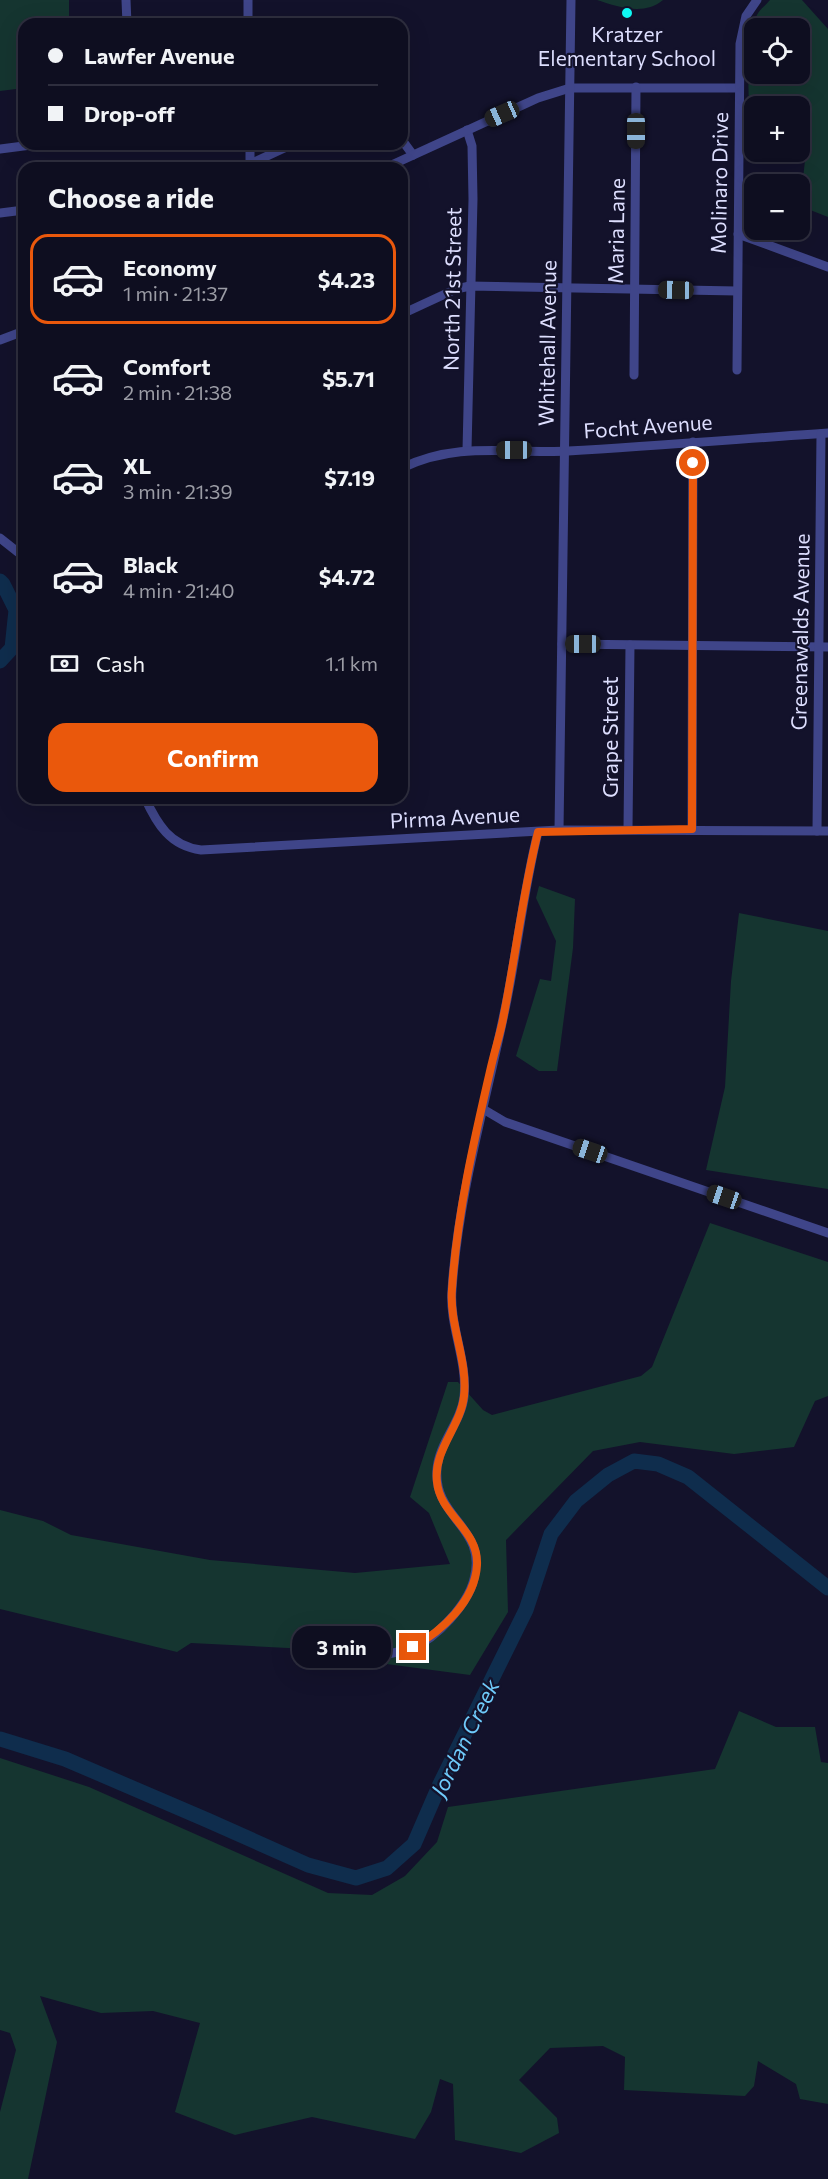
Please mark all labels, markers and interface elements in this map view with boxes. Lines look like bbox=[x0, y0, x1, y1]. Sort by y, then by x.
marker: Kratzer Elementary School bbox=[620, 6, 634, 20]
map controls bbox=[744, 18, 810, 240]
button: locate bbox=[744, 18, 810, 84]
place label: Kratzer Elementary School bbox=[538, 21, 716, 70]
text: Lawfer Avenue bbox=[84, 42, 235, 69]
button: + bbox=[744, 96, 810, 162]
car bbox=[482, 98, 522, 130]
text: Drop-off bbox=[84, 100, 175, 127]
street label: Molinaro Drive bbox=[705, 112, 732, 254]
car bbox=[627, 113, 645, 149]
button: − bbox=[744, 174, 810, 240]
street label: Maria Lane bbox=[602, 178, 629, 284]
text: Choose a ride bbox=[48, 181, 214, 214]
street label: North 21st Street bbox=[438, 207, 465, 371]
icon: car bbox=[51, 252, 105, 306]
text: Economy bbox=[123, 254, 217, 281]
street label: Whitehall Avenue bbox=[533, 260, 560, 426]
text: $4.23 bbox=[318, 266, 375, 293]
text: 1 min · 21:37 bbox=[123, 281, 228, 305]
car bbox=[658, 281, 694, 299]
icon: car bbox=[51, 351, 105, 405]
text: Comfort bbox=[123, 353, 211, 380]
text: $5.71 bbox=[322, 365, 375, 392]
text: 2 min · 21:38 bbox=[123, 380, 232, 404]
street label: Focht Avenue bbox=[583, 409, 713, 442]
car bbox=[496, 441, 532, 459]
route start bbox=[679, 449, 706, 476]
icon: car bbox=[51, 450, 105, 504]
text: XL bbox=[123, 452, 151, 479]
text: $7.19 bbox=[324, 464, 375, 491]
text: 3 min · 21:39 bbox=[123, 479, 233, 503]
street label: Greenawalds Avenue bbox=[785, 533, 814, 731]
icon: car bbox=[51, 549, 105, 603]
text: Black bbox=[123, 551, 178, 578]
text: $4.72 bbox=[319, 563, 375, 590]
text: 4 min · 21:40 bbox=[123, 578, 235, 602]
car bbox=[565, 635, 601, 653]
icon: cash bbox=[48, 647, 81, 680]
text: Cash bbox=[96, 650, 145, 677]
text: 1.1 km bbox=[326, 651, 378, 675]
street label: Grape Street bbox=[597, 676, 622, 798]
button: Confirm bbox=[48, 723, 378, 792]
street label: Pirma Avenue bbox=[389, 801, 521, 832]
car bbox=[570, 1137, 610, 1165]
car bbox=[704, 1183, 744, 1211]
callout: 3 min bbox=[293, 1626, 392, 1668]
route end bbox=[399, 1633, 426, 1660]
text: 3 min bbox=[316, 1635, 367, 1659]
water label: Jordan Creek bbox=[424, 1674, 505, 1803]

